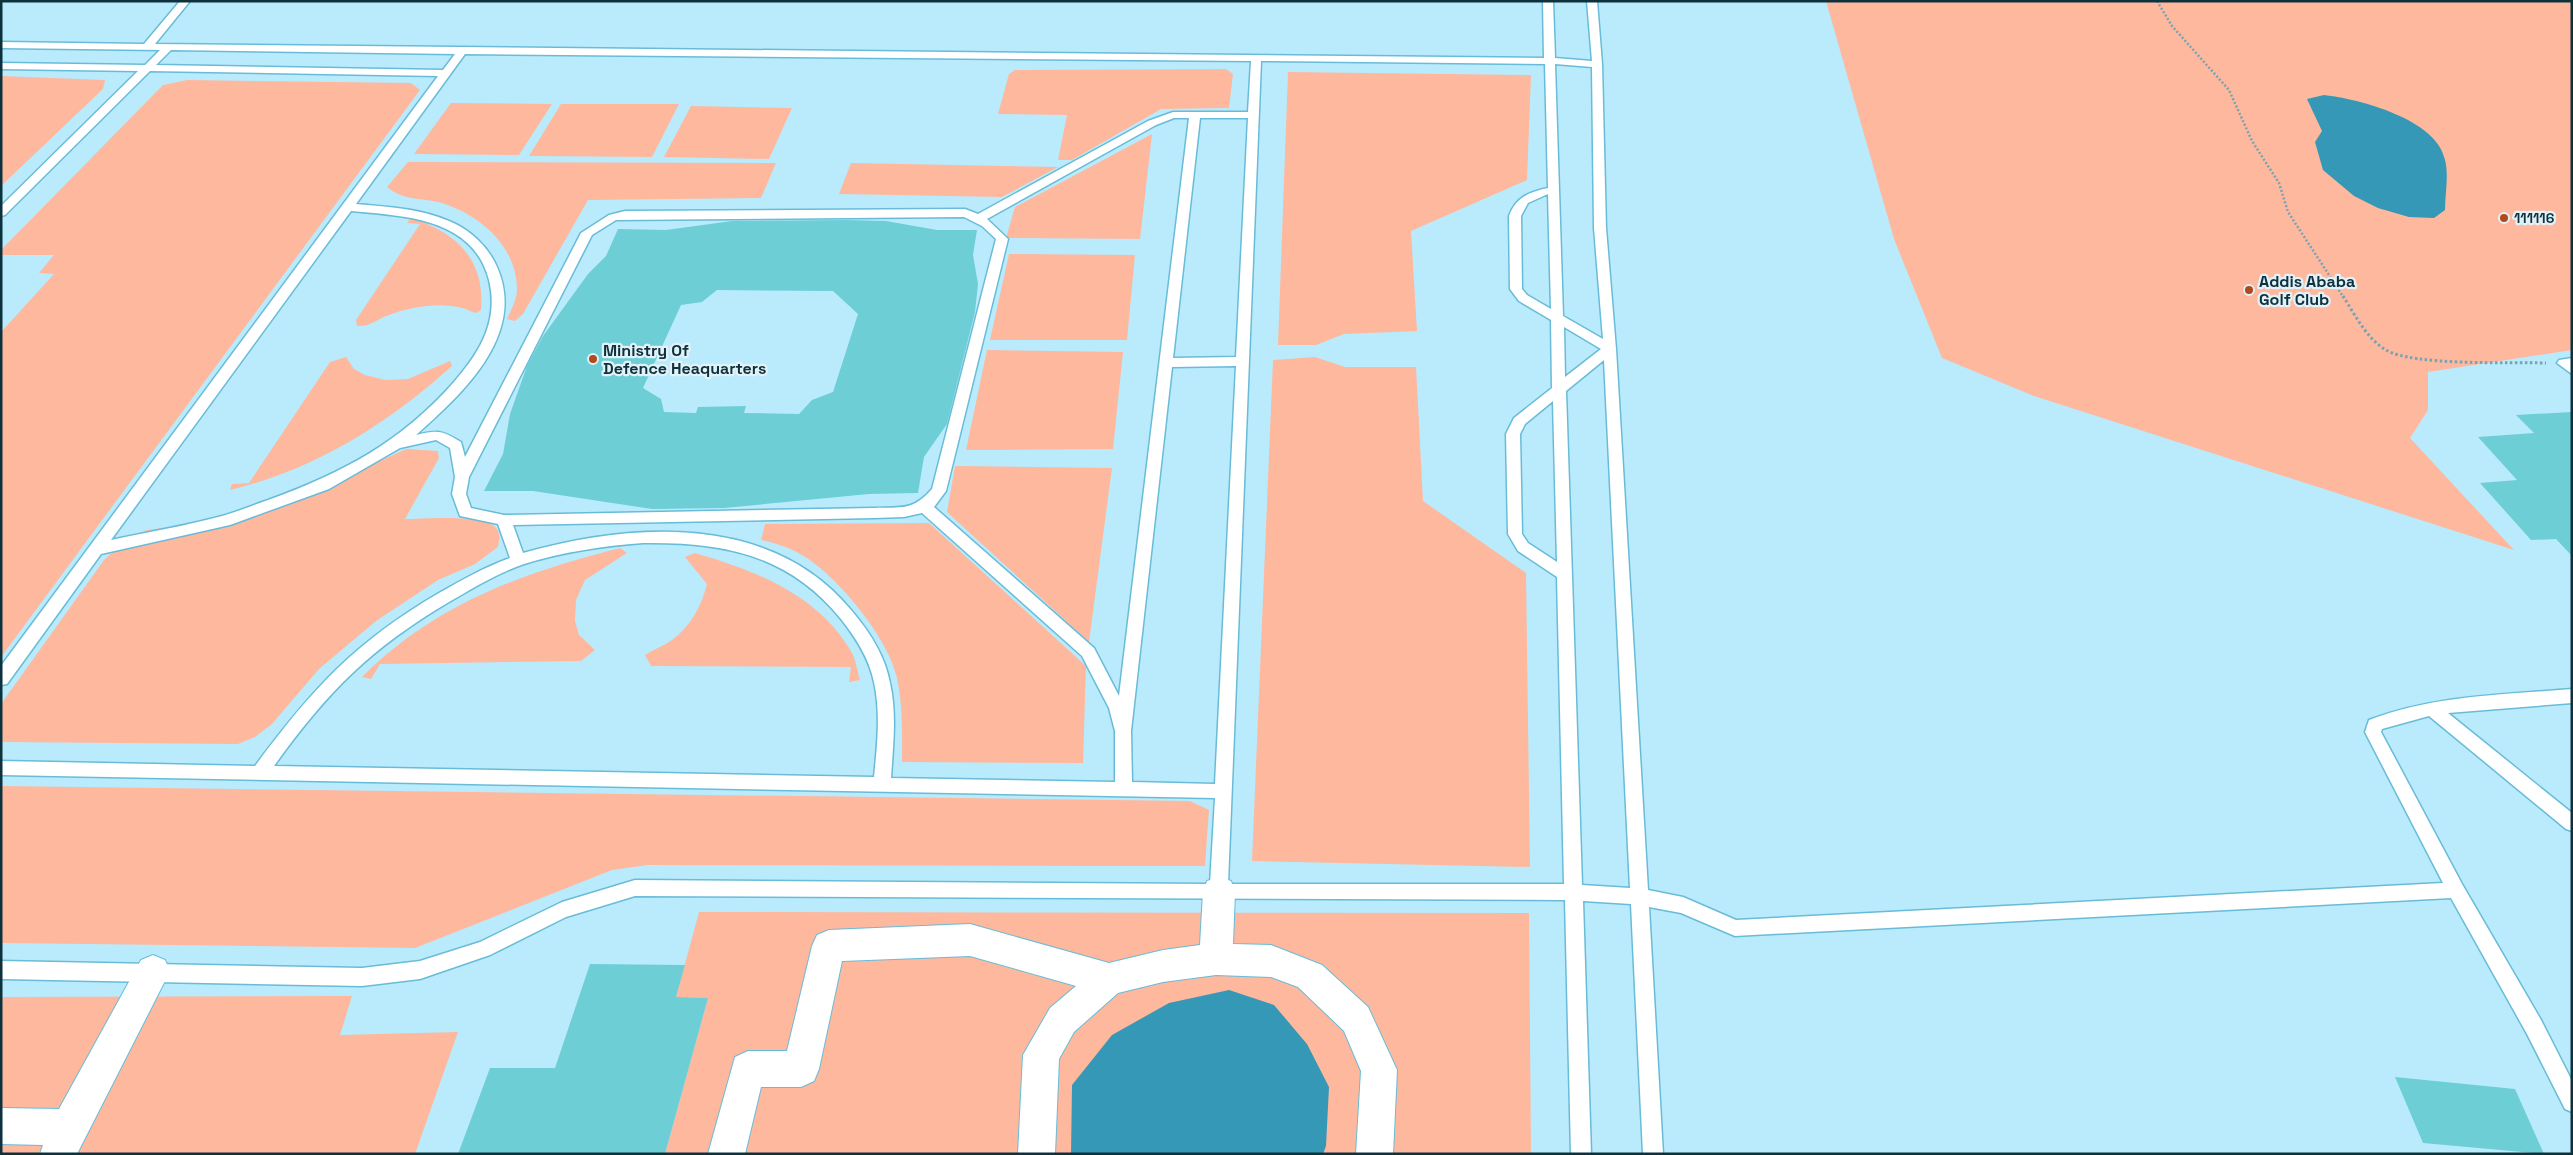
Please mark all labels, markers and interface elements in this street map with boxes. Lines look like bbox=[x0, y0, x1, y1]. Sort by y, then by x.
place label: 111116 bbox=[2514, 209, 2555, 227]
marker: 111116 bbox=[2498, 212, 2510, 224]
place label: Addis Ababa Golf Club bbox=[2259, 271, 2355, 310]
marker: Addis Ababa Golf Club bbox=[2243, 284, 2255, 296]
place label: Ministry Of Defence Heaquarters bbox=[603, 340, 766, 379]
marker: Ministry Of Defence Heaquarters bbox=[587, 353, 599, 365]

